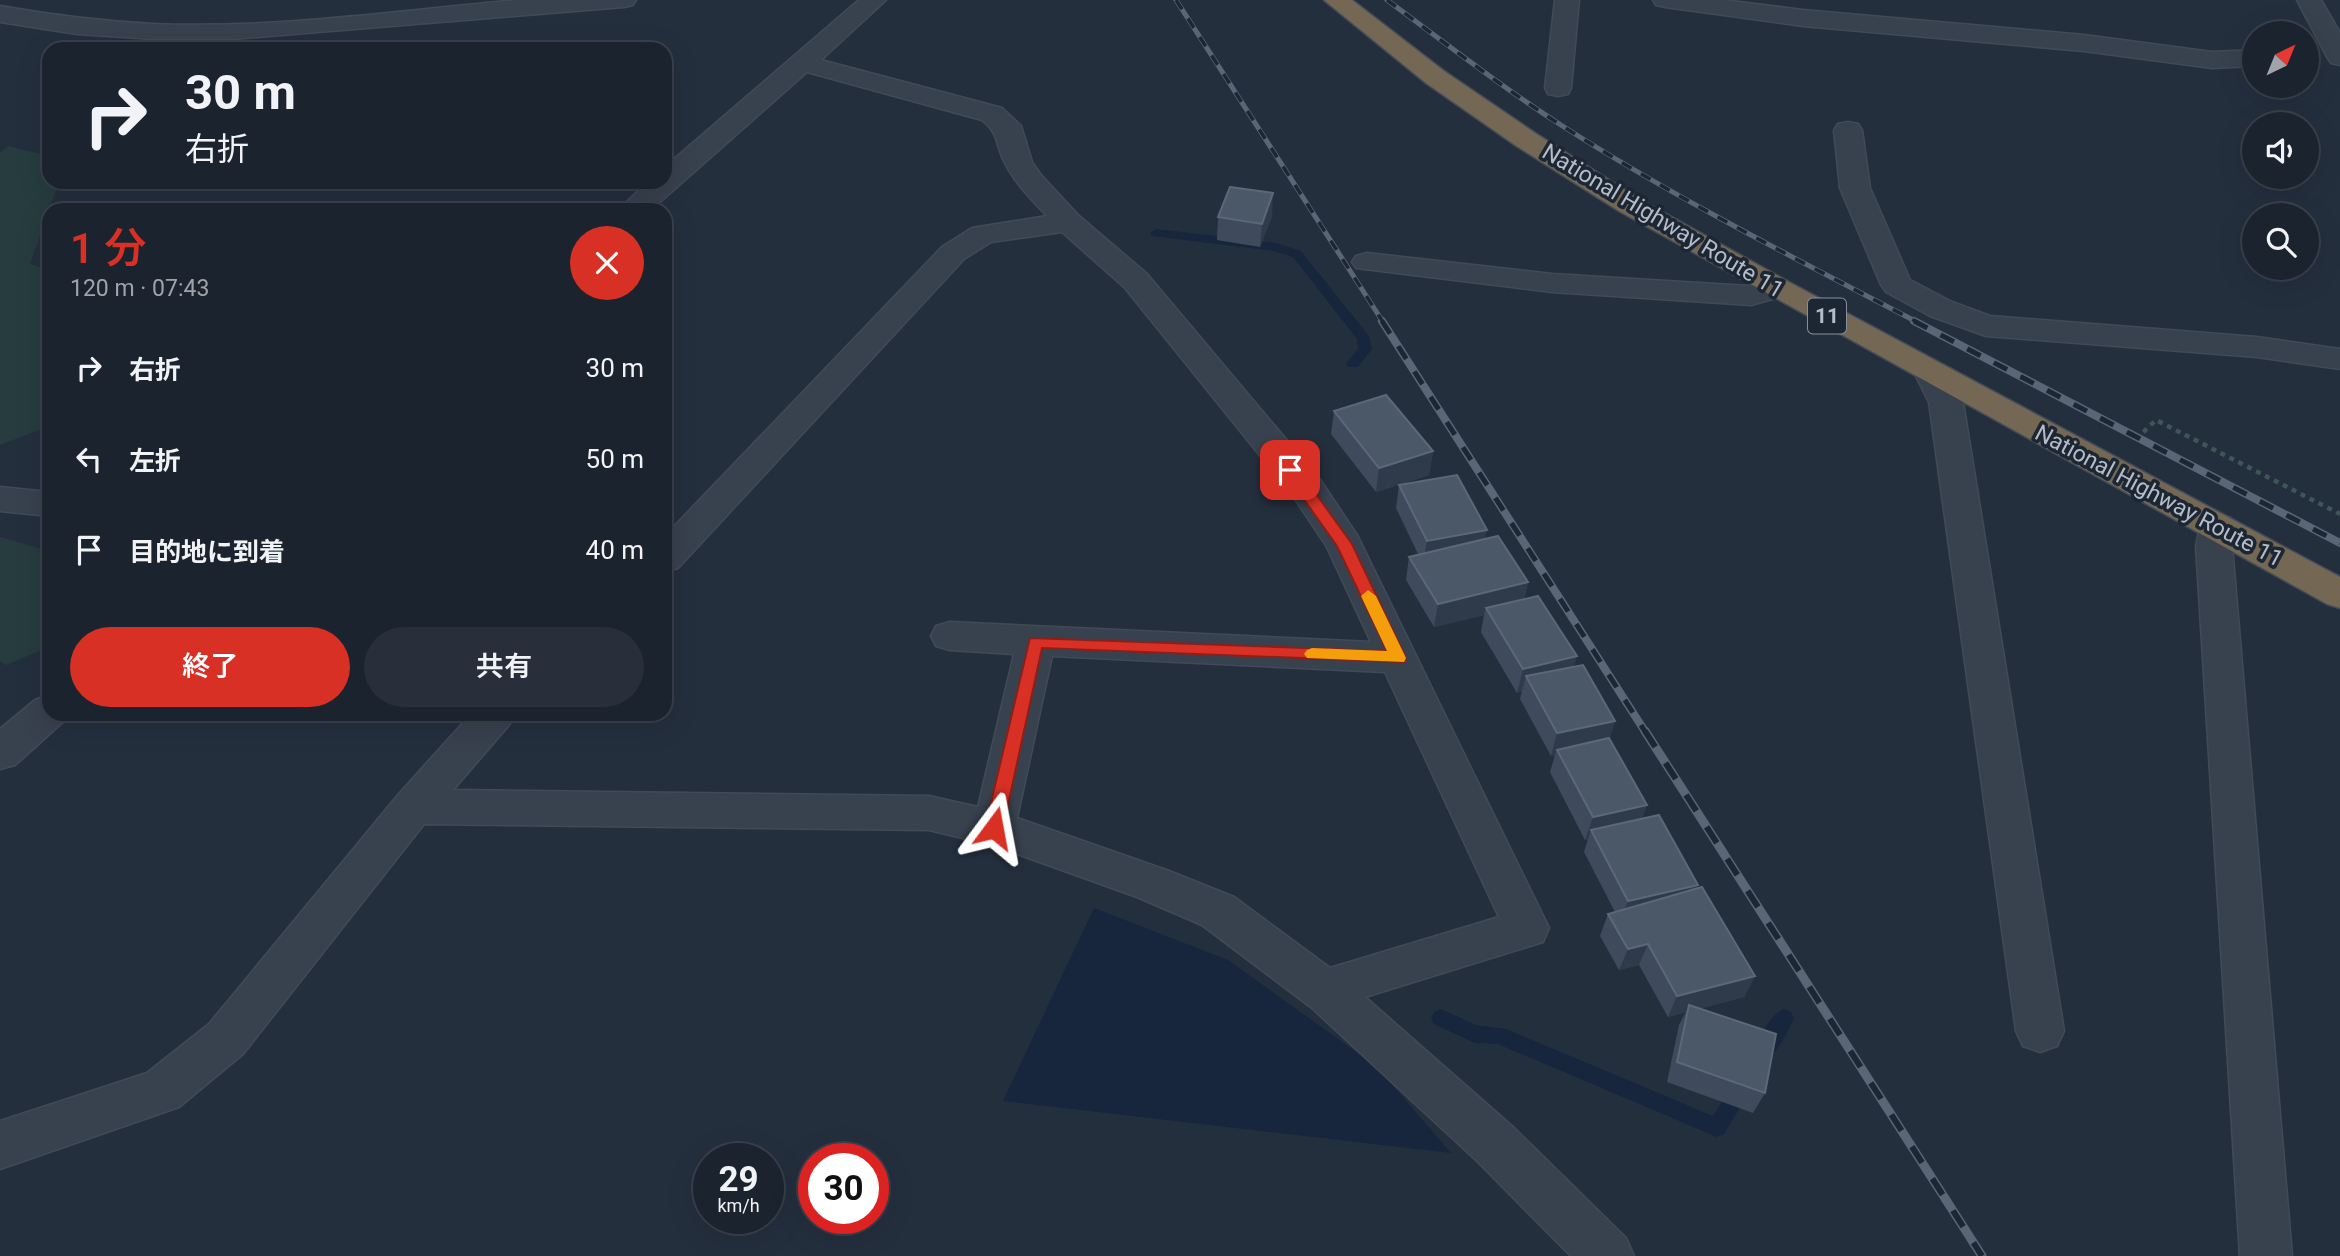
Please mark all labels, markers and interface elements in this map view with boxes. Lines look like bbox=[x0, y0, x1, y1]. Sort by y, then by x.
north arrow bbox=[2242, 21, 2319, 98]
map controls bbox=[2242, 21, 2319, 280]
text: 30 m bbox=[185, 64, 296, 121]
icon: right bbox=[70, 70, 161, 161]
button: sound bbox=[2242, 112, 2319, 189]
text: 右折 bbox=[185, 130, 249, 168]
street label: National Highway Route 11 bbox=[1537, 138, 1789, 304]
button: search bbox=[2242, 203, 2319, 280]
text: 1 分 bbox=[70, 224, 146, 273]
button: close bbox=[570, 226, 644, 300]
text: 120 m · 07:43 bbox=[70, 275, 209, 302]
road number: 11 bbox=[1808, 298, 1846, 334]
icon: right bbox=[70, 349, 108, 387]
text: 30 m bbox=[586, 353, 644, 383]
text: 右折 bbox=[129, 355, 181, 385]
street label: National Highway Route 11 bbox=[2030, 419, 2288, 573]
icon: left bbox=[70, 440, 108, 478]
pin bbox=[1260, 440, 1320, 500]
text: 50 m bbox=[586, 444, 644, 474]
text: 左折 bbox=[129, 446, 181, 476]
icon: arrive bbox=[1271, 451, 1309, 489]
icon: arrive bbox=[70, 531, 108, 569]
text: 40 m bbox=[586, 535, 644, 565]
text: 目的地に到着 bbox=[129, 537, 285, 567]
button: 終了 bbox=[70, 627, 350, 707]
button: 共有 bbox=[364, 627, 644, 707]
position arrow bbox=[957, 791, 1031, 865]
speed limit sign: 30 bbox=[798, 1143, 889, 1234]
text: 29 bbox=[718, 1159, 759, 1200]
text: km/h bbox=[717, 1195, 760, 1216]

